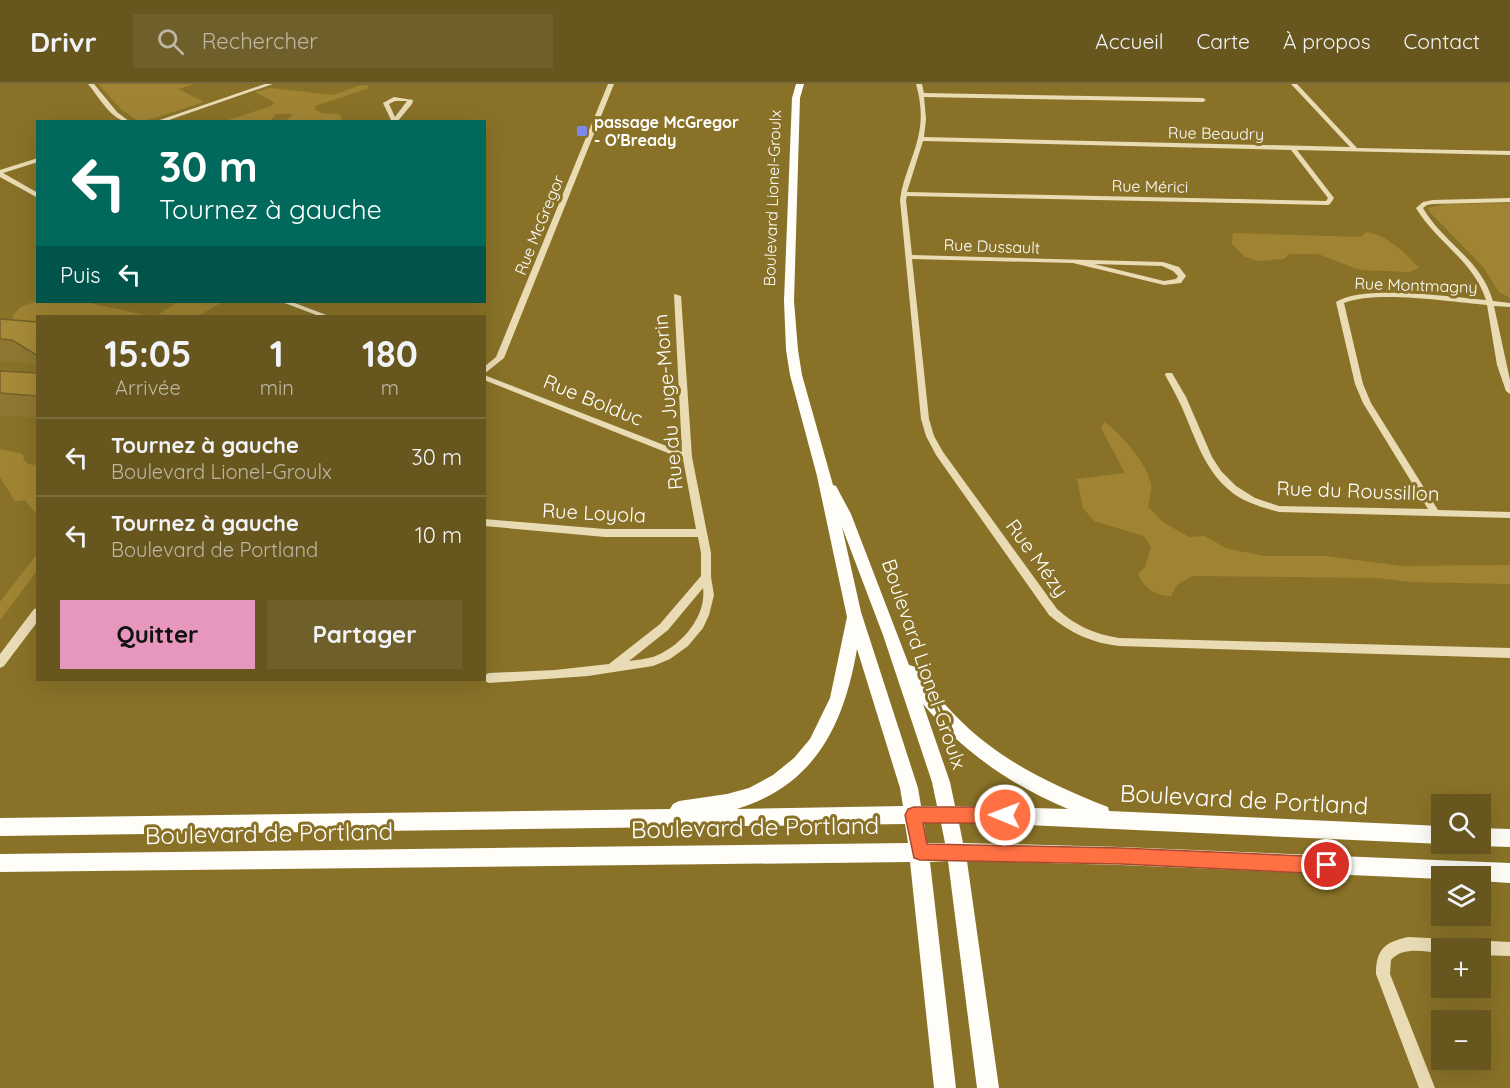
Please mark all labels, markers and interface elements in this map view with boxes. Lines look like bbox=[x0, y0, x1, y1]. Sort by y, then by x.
search box bbox=[133, 14, 553, 68]
text: Drivr bbox=[30, 24, 97, 59]
icon: search bbox=[154, 25, 187, 58]
text: Rechercher bbox=[202, 27, 318, 55]
text: Accueil bbox=[1095, 28, 1164, 54]
text: Carte bbox=[1197, 28, 1250, 54]
text: À propos bbox=[1283, 28, 1371, 54]
text: Contact bbox=[1404, 28, 1480, 54]
street label: Boulevard Lionel-Groulx bbox=[759, 109, 785, 287]
place label: passage McGregor - O'Bready bbox=[594, 112, 739, 150]
street label: Rue Beaudry bbox=[1168, 122, 1264, 144]
marker: passage McGregor - O'Bready bbox=[575, 124, 589, 138]
text: 30 m bbox=[159, 140, 258, 193]
icon: left bbox=[60, 144, 138, 222]
street label: Rue McGregor bbox=[510, 172, 568, 278]
street label: Rue Mérici bbox=[1112, 175, 1188, 197]
text: Tournez à gauche bbox=[159, 192, 382, 226]
street label: Rue Dussault bbox=[943, 234, 1041, 258]
icon: left bbox=[113, 258, 146, 291]
text: Puis bbox=[60, 261, 101, 289]
street label: Rue Montmagny bbox=[1354, 273, 1478, 297]
street label: Rue du Juge-Morin bbox=[647, 313, 688, 491]
text: 15:05 bbox=[104, 331, 192, 376]
text: 1 bbox=[270, 331, 284, 376]
text: 180 bbox=[362, 331, 418, 376]
street label: Rue Bolduc bbox=[540, 368, 647, 431]
text: Arrivée bbox=[115, 375, 181, 400]
text: min bbox=[260, 375, 294, 400]
text: m bbox=[381, 375, 399, 400]
text: Tournez à gauche bbox=[111, 431, 299, 459]
icon: left bbox=[60, 441, 93, 474]
text: 30 m bbox=[411, 443, 462, 471]
text: Boulevard Lionel-Groulx bbox=[111, 459, 332, 484]
street label: Rue du Roussillon bbox=[1276, 475, 1440, 506]
street label: Rue Loyola bbox=[541, 497, 647, 528]
text: Tournez à gauche bbox=[111, 509, 299, 537]
street label: Rue Mézy bbox=[1001, 514, 1074, 602]
icon: left bbox=[60, 519, 93, 552]
text: 10 m bbox=[415, 521, 462, 549]
text: Boulevard de Portland bbox=[111, 537, 318, 562]
street label: Boulevard Lionel-Groulx bbox=[877, 555, 972, 772]
button: Quitter bbox=[60, 600, 255, 669]
button: Partager bbox=[267, 600, 462, 669]
street label: Boulevard de Portland bbox=[1119, 778, 1369, 820]
position arrow bbox=[973, 783, 1037, 847]
map controls bbox=[1431, 794, 1491, 1070]
button: search bbox=[1431, 794, 1491, 854]
street label: Boulevard de Portland bbox=[630, 810, 879, 844]
street label: Boulevard de Portland bbox=[144, 816, 393, 850]
pin bbox=[1301, 839, 1352, 890]
icon: arrive bbox=[1310, 848, 1343, 881]
button: layers bbox=[1431, 866, 1491, 926]
button: + bbox=[1431, 938, 1491, 998]
button: − bbox=[1431, 1010, 1491, 1070]

